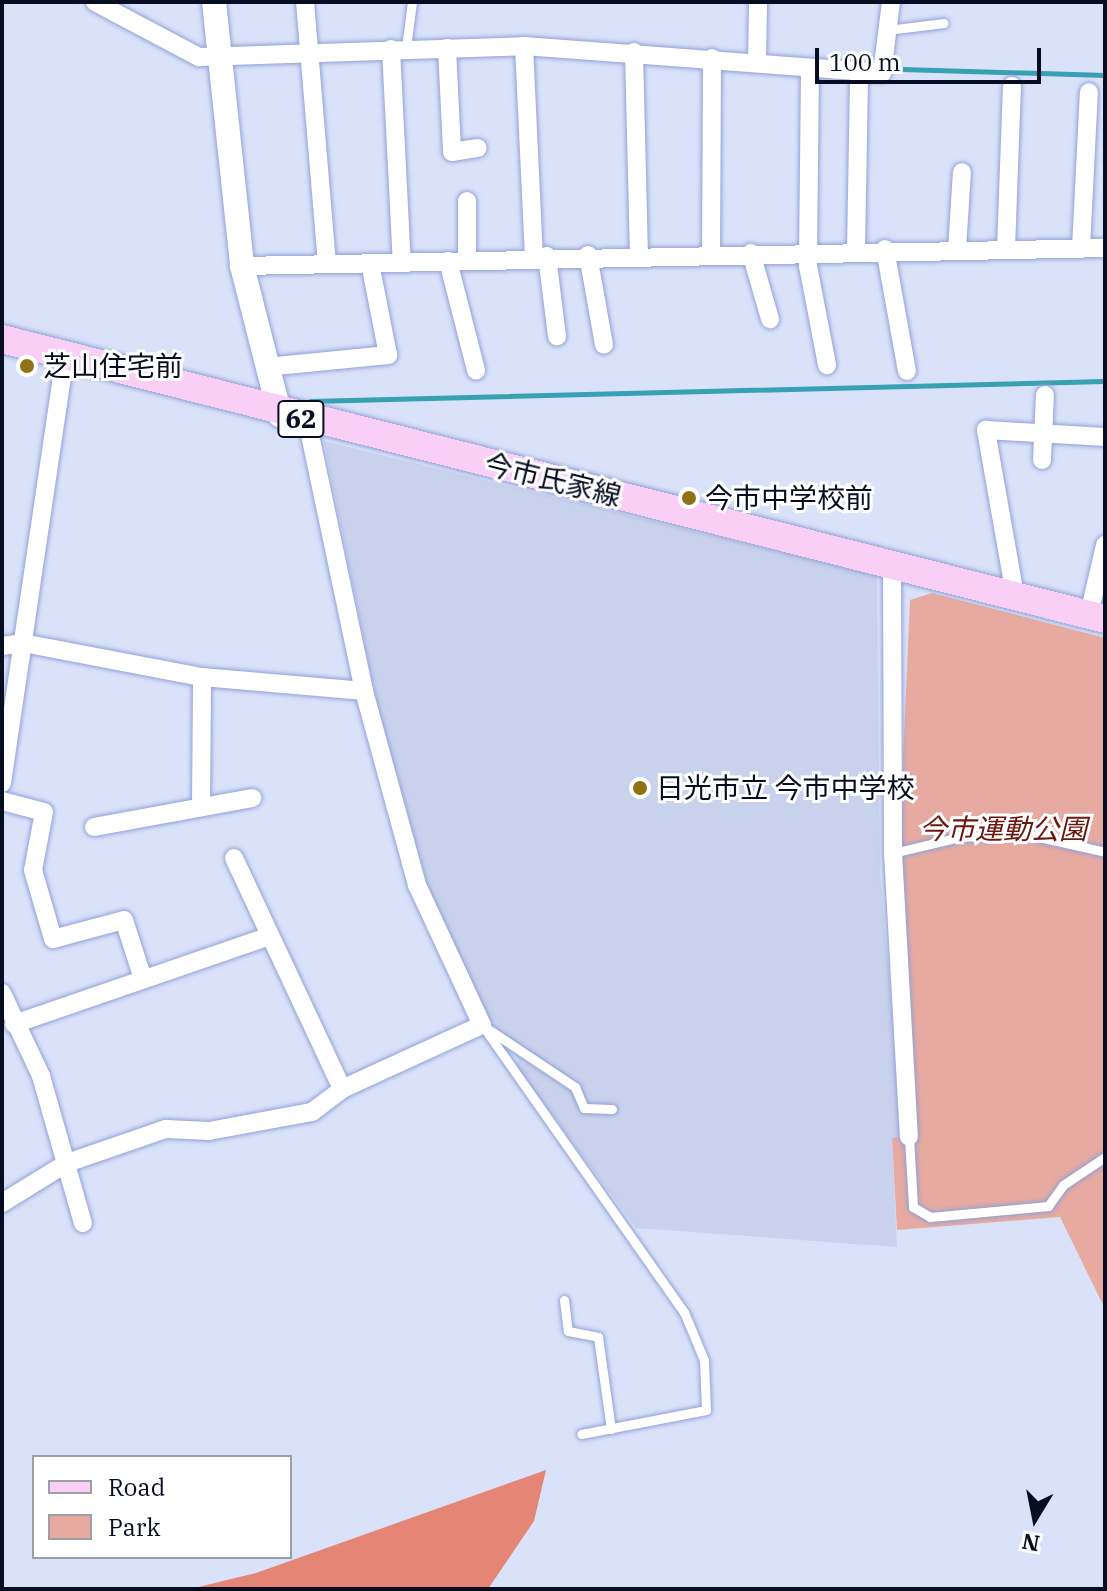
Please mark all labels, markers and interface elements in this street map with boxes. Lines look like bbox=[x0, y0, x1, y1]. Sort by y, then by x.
scale bar bbox=[819, 32, 1045, 82]
text: 100 m bbox=[829, 46, 901, 78]
place label: 芝山住宅前 bbox=[43, 349, 183, 383]
marker: 芝山住宅前 bbox=[18, 357, 36, 375]
road number: 62 bbox=[277, 397, 325, 441]
street label: 今市氏家線 bbox=[481, 447, 625, 513]
place label: 今市中学校前 bbox=[705, 481, 873, 515]
marker: 今市中学校前 bbox=[680, 489, 698, 507]
place label: 日光市立 今市中学校 bbox=[656, 771, 914, 805]
marker: 日光市立 今市中学校 bbox=[631, 779, 649, 797]
park label: 今市運動公園 bbox=[919, 812, 1087, 846]
legend bbox=[32, 1455, 292, 1559]
text: Road bbox=[108, 1471, 165, 1503]
north arrow bbox=[995, 1479, 1075, 1559]
text: Park bbox=[108, 1511, 160, 1543]
text: N bbox=[1020, 1527, 1042, 1559]

